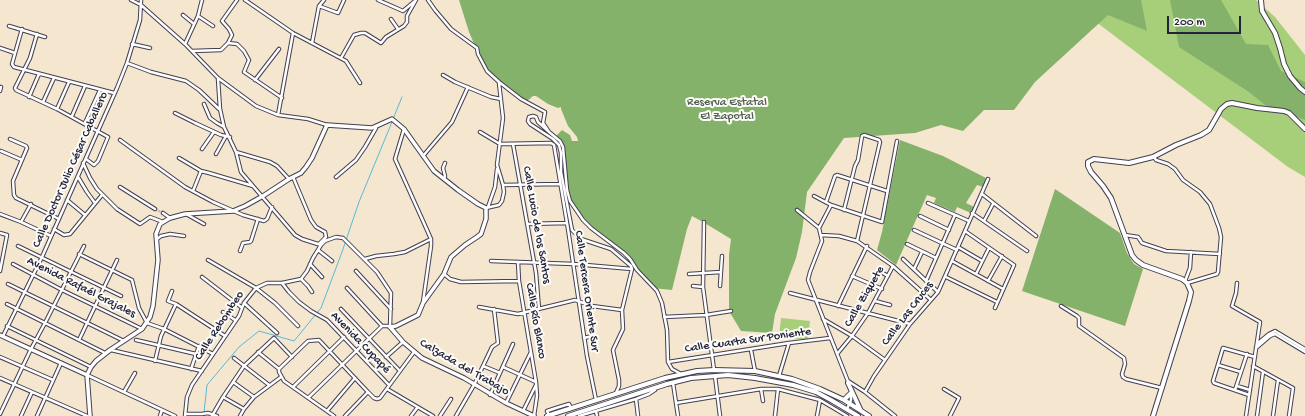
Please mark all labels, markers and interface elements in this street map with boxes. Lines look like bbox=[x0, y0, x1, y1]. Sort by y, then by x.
scale bar bbox=[1169, 8, 1243, 34]
text: 200 m bbox=[1174, 16, 1205, 30]
street label: Calle Doctor Julio César Caballero bbox=[30, 90, 112, 250]
park label: Reserva Estatal El Zapotal bbox=[687, 96, 767, 124]
street label: Calle Lucio de los Santos bbox=[519, 165, 553, 285]
street label: Calle Tercera Oriente Sur bbox=[570, 230, 602, 352]
street label: Avenida Rafaél Grajales bbox=[24, 254, 138, 322]
street label: Calle Ziquete bbox=[842, 264, 888, 330]
street label: Calle Las Cruces bbox=[879, 279, 937, 349]
street label: Calle Río Blanco bbox=[521, 282, 549, 360]
street label: Calle Rebombeo bbox=[192, 289, 248, 363]
street label: Avenida Cupapé bbox=[327, 309, 393, 377]
street label: Calle Cuarta Sur Poniente bbox=[684, 325, 812, 357]
street label: Calzada del Trabajo bbox=[417, 336, 511, 400]

